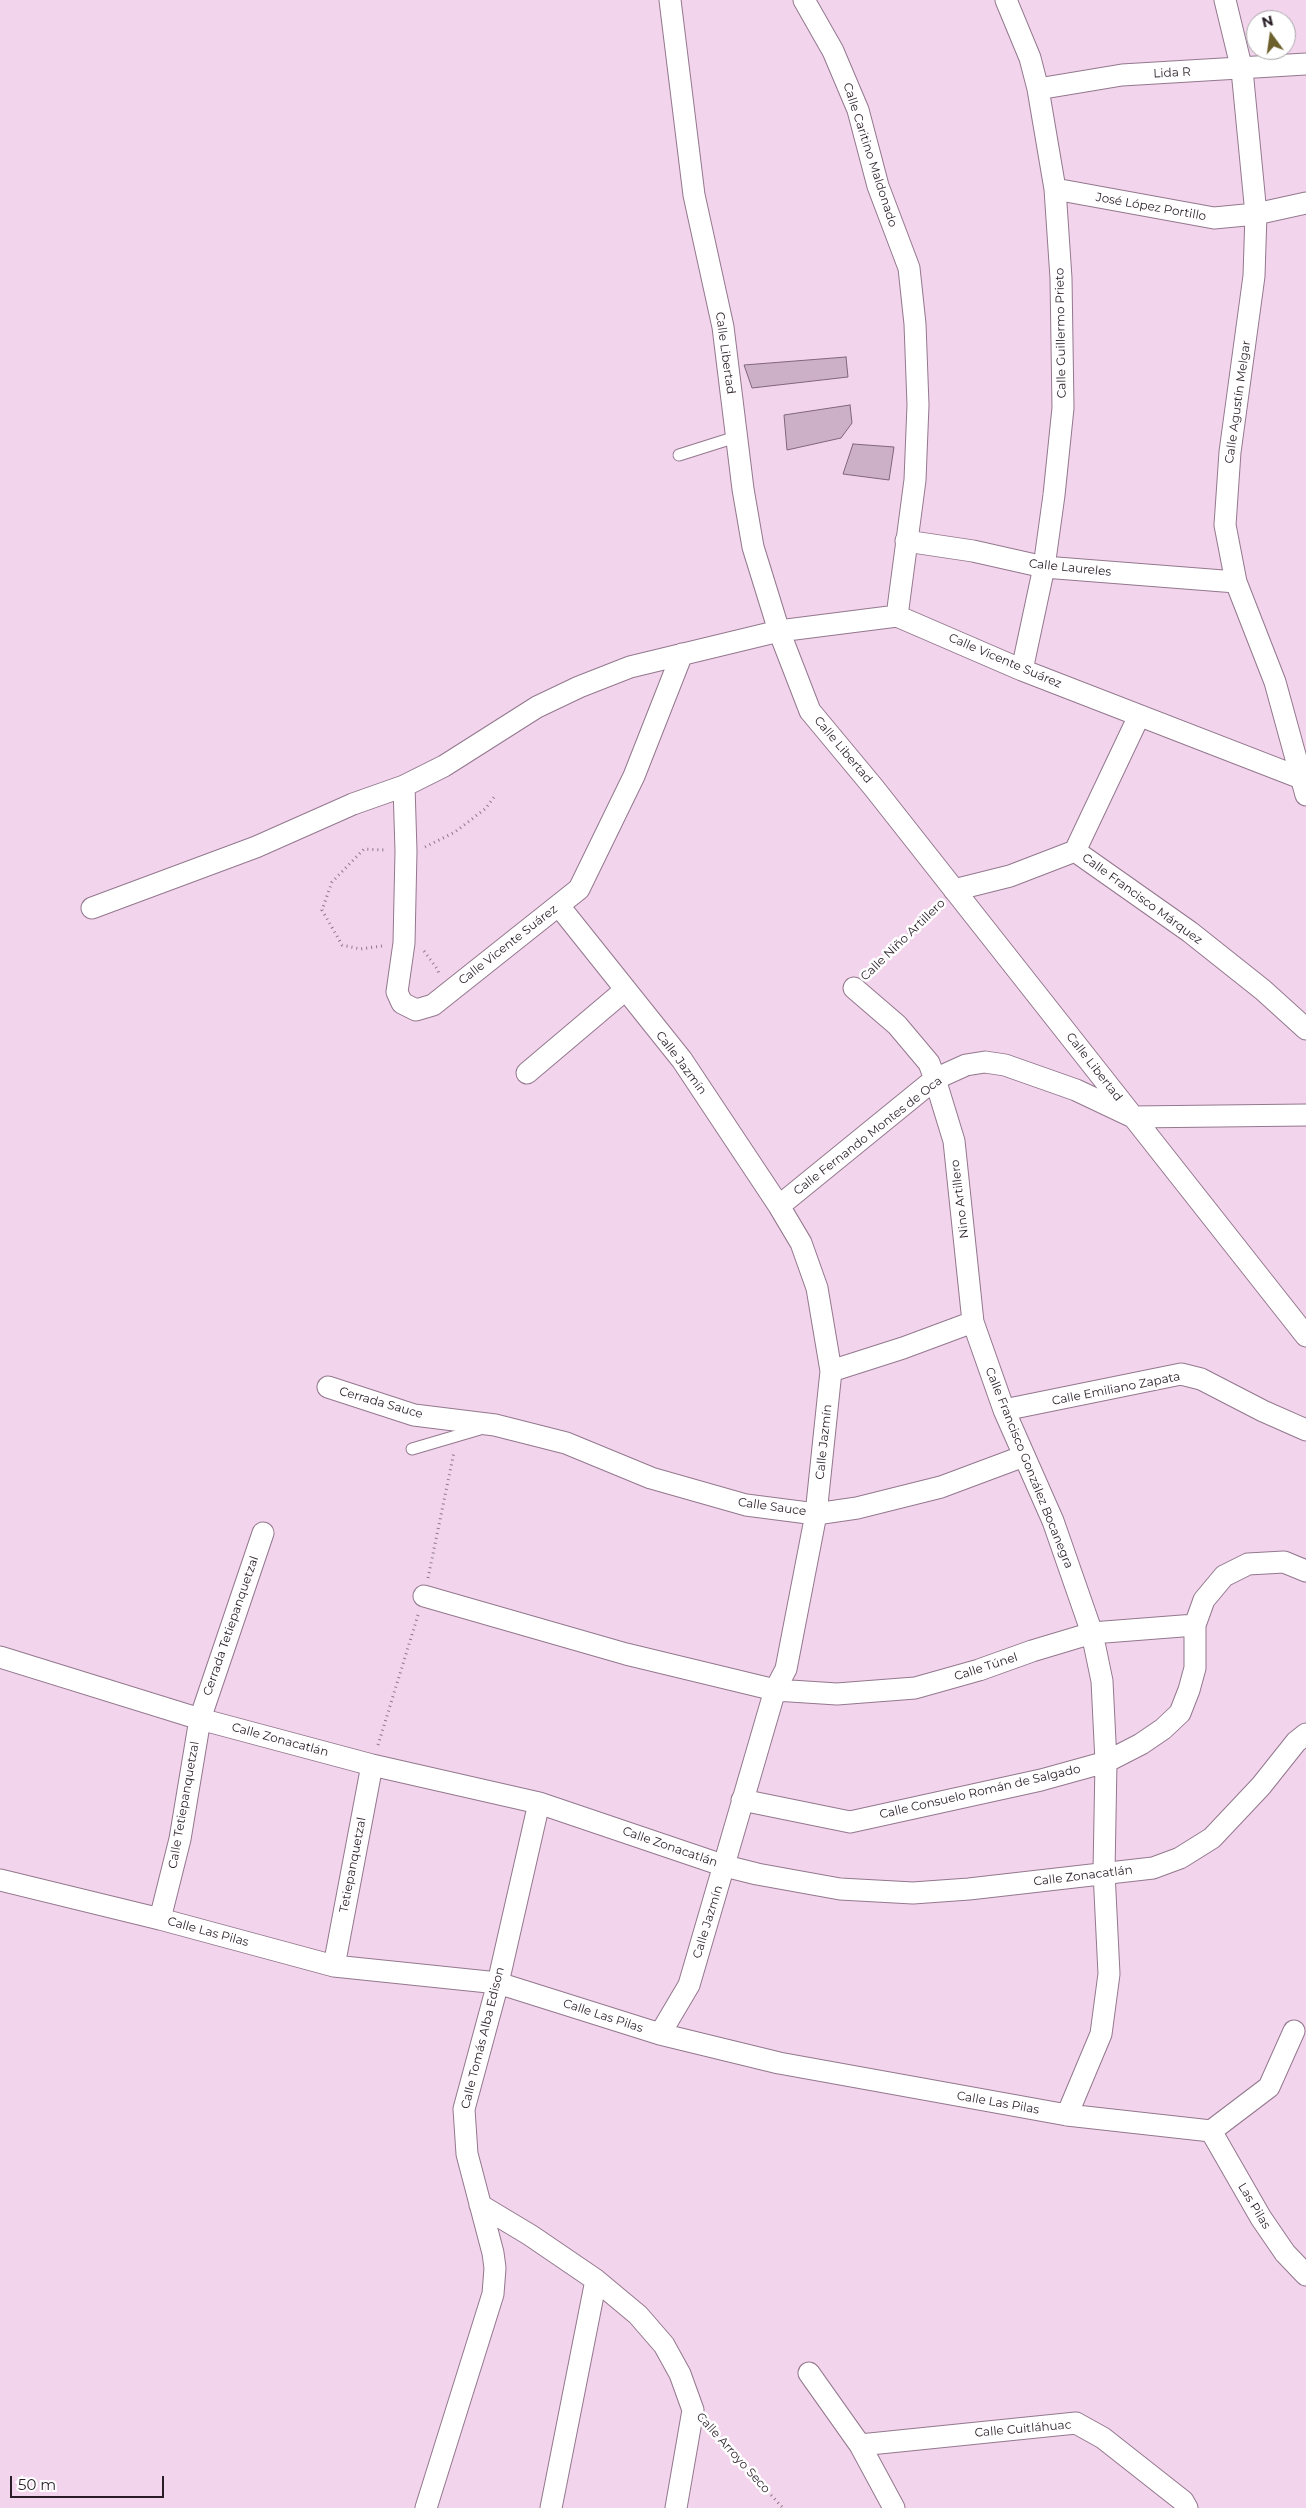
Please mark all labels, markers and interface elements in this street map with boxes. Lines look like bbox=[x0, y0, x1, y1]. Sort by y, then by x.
north arrow bbox=[1246, 10, 1296, 60]
text: N bbox=[1260, 11, 1275, 32]
street label: Lida R bbox=[1153, 65, 1191, 81]
street label: Calle Caritino Maldonado bbox=[840, 81, 900, 229]
street label: José López Portillo bbox=[1095, 190, 1207, 224]
street label: Calle Guillermo Prieto bbox=[1053, 268, 1069, 398]
street label: Calle Libertad bbox=[712, 311, 738, 395]
street label: Calle Agustín Melgar bbox=[1222, 339, 1254, 465]
street label: Calle Laureles bbox=[1028, 557, 1112, 579]
street label: Calle Vicente Suárez bbox=[946, 631, 1064, 691]
street label: Calle Libertad bbox=[811, 714, 875, 786]
street label: Calle Francisco Márquez bbox=[1079, 851, 1205, 947]
street label: Calle Niño Artillero bbox=[858, 896, 948, 984]
street label: Calle Vicente Suárez bbox=[456, 902, 560, 988]
street label: Calle Jazmín bbox=[652, 1028, 710, 1098]
street label: Calle Libertad bbox=[1063, 1030, 1125, 1104]
street label: Calle Fernando Montes de Oca bbox=[791, 1074, 945, 1198]
street label: Nino Artillero bbox=[948, 1159, 972, 1239]
street label: Calle Francisco González Bocanegra bbox=[982, 1365, 1076, 1571]
street label: Calle Emiliano Zapata bbox=[1051, 1369, 1181, 1409]
street label: Cerrada Sauce bbox=[337, 1384, 425, 1422]
street label: Calle Jazmín bbox=[813, 1404, 835, 1480]
street label: Calle Sauce bbox=[737, 1495, 807, 1519]
street label: Cerrada Tetiepanquetzal bbox=[200, 1554, 262, 1698]
street label: Calle Túnel bbox=[953, 1650, 1019, 1684]
street label: Calle Zonacatlán bbox=[230, 1720, 330, 1760]
street label: Calle Tetiepanquetzal bbox=[166, 1740, 202, 1870]
street label: Calle Consuelo Román de Salgado bbox=[878, 1762, 1082, 1822]
street label: Tetiepanquetzal bbox=[337, 1816, 369, 1914]
street label: Calle Zonacatlán bbox=[620, 1824, 720, 1870]
street label: Calle Zonacatlán bbox=[1033, 1863, 1133, 1889]
street label: Calle Jazmín bbox=[690, 1884, 726, 1960]
street label: Calle Las Pilas bbox=[166, 1914, 250, 1950]
street label: Calle Tomás Alba Edison bbox=[458, 1965, 508, 2111]
street label: Calle Las Pilas bbox=[561, 1996, 645, 2036]
street label: Calle Las Pilas bbox=[956, 2089, 1040, 2117]
street label: Las Pilas bbox=[1235, 2180, 1273, 2232]
street label: Calle Arroyo Seco bbox=[693, 2410, 773, 2496]
street label: Calle Cuitláhuac bbox=[974, 2418, 1072, 2440]
scale bar bbox=[12, 2466, 166, 2498]
text: 50 m bbox=[18, 2475, 56, 2494]

